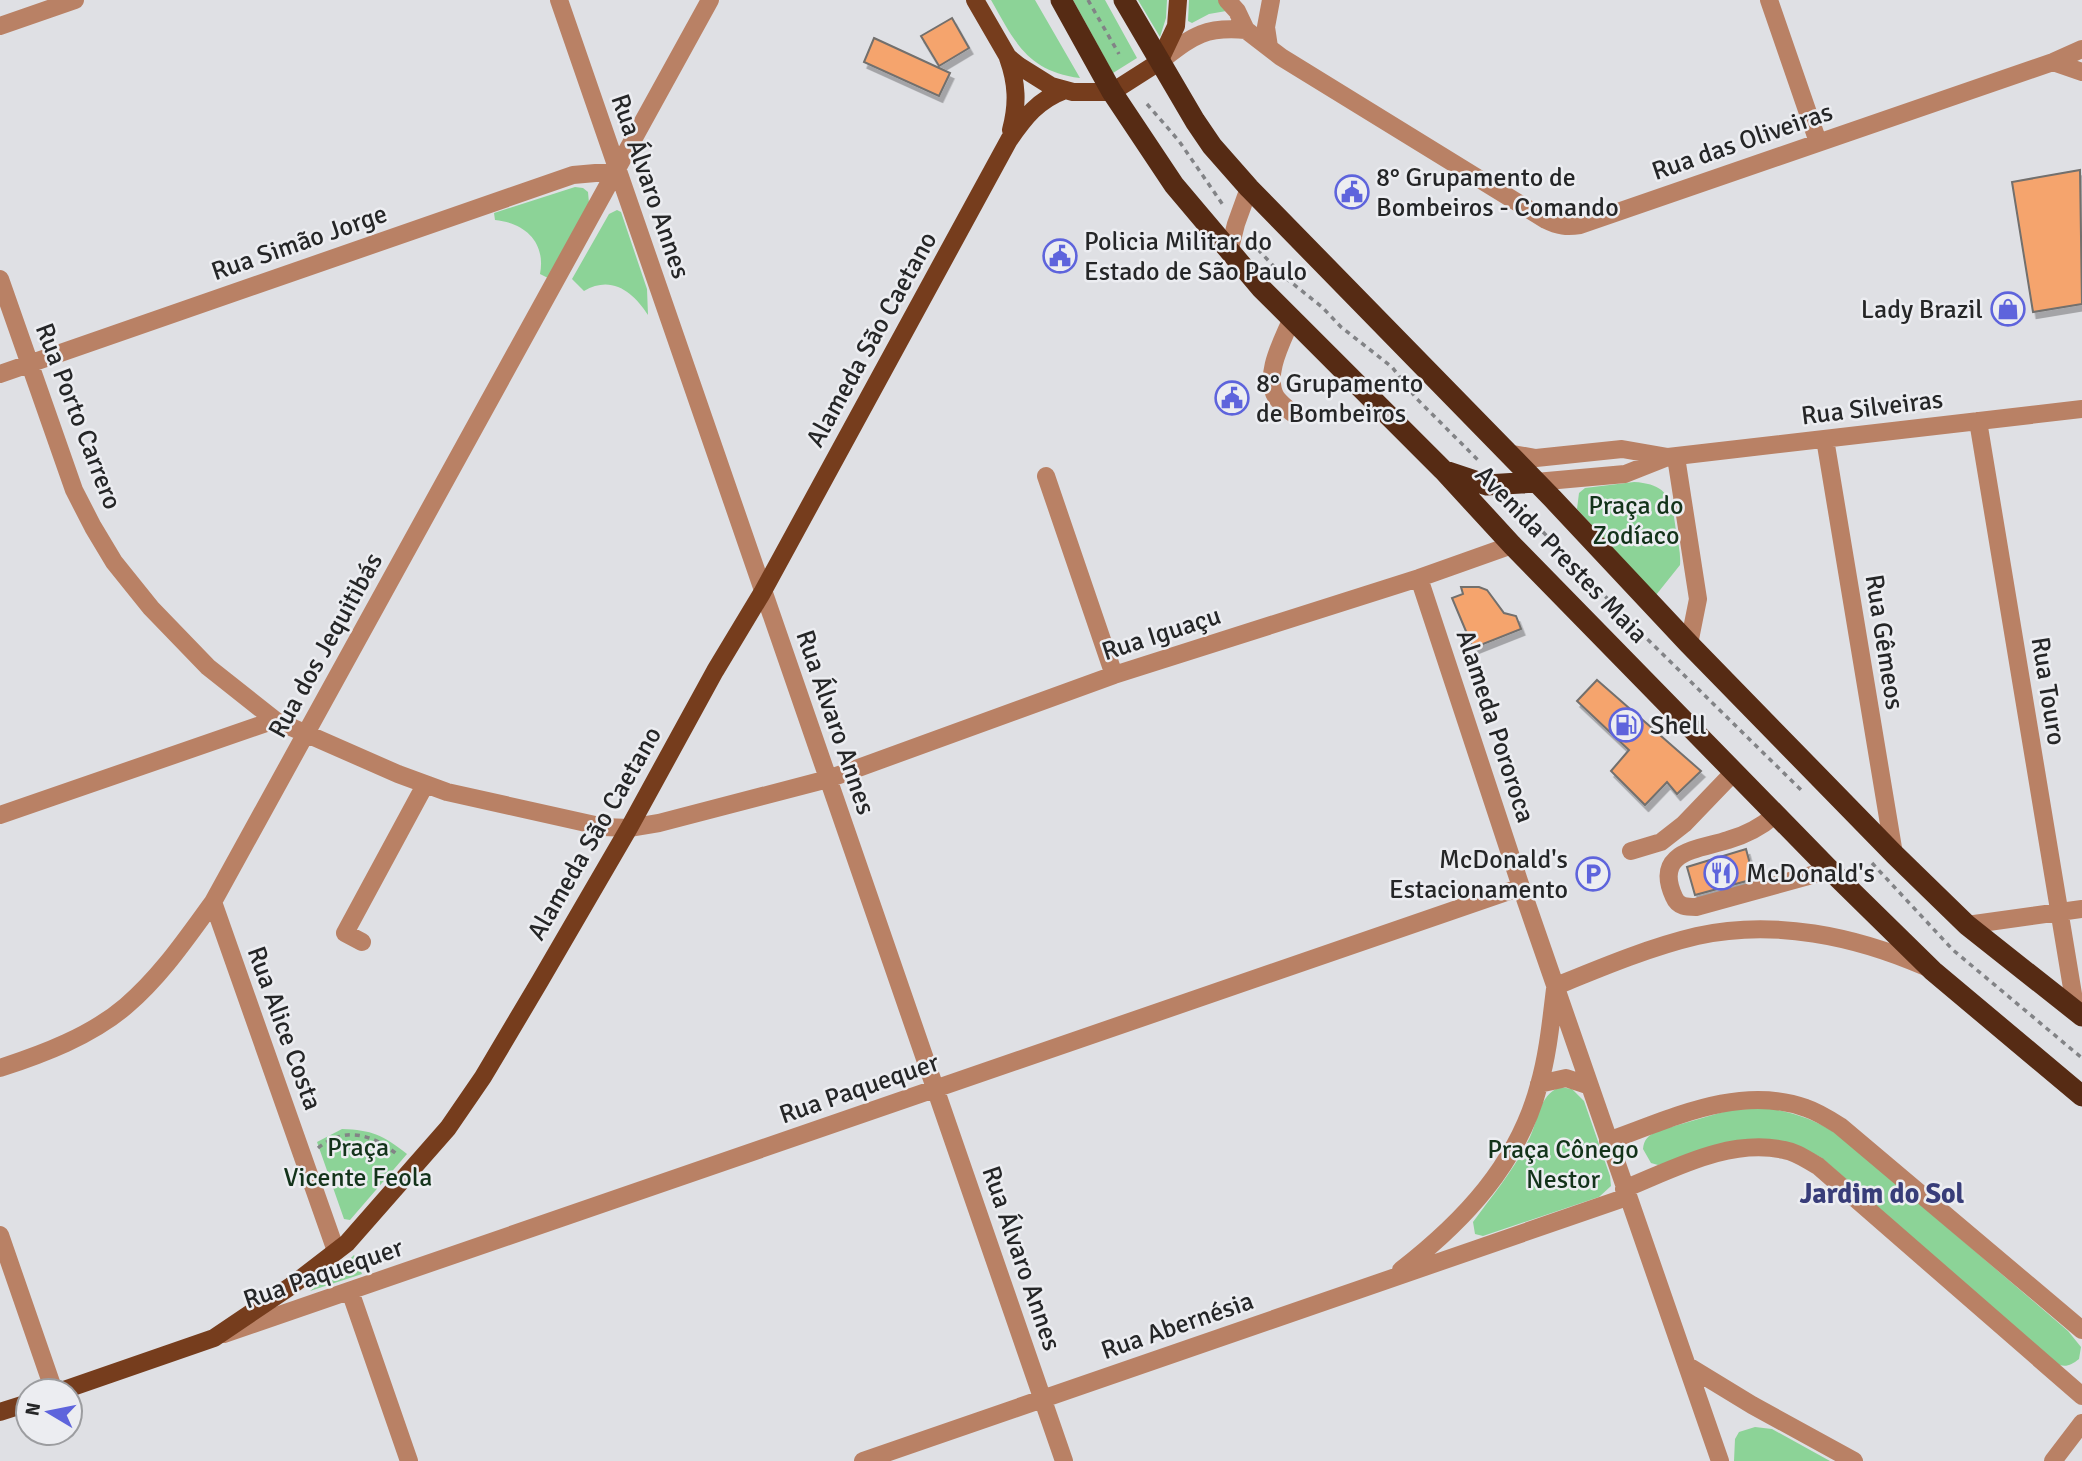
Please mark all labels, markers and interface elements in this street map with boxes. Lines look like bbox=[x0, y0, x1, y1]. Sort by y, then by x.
street label: Rua Álvaro Annes bbox=[603, 90, 697, 283]
street label: Rua das Oliveiras bbox=[1648, 96, 1837, 188]
place label: 8° Grupamento de Bombeiros - Comando bbox=[1376, 162, 1619, 224]
public building icon: 8° Grupamento de Bombeiros - Comando bbox=[1333, 173, 1371, 211]
street label: Rua Simão Jorge bbox=[207, 198, 392, 288]
street label: Alameda São Caetano bbox=[799, 226, 944, 453]
place label: Policia Militar do Estado de São Paulo bbox=[1084, 226, 1307, 288]
public building icon: Policia Militar do Estado de São Paulo bbox=[1041, 237, 1079, 275]
shop icon: Lady Brazil bbox=[1989, 290, 2027, 328]
place label: Lady Brazil bbox=[1861, 294, 1983, 326]
street label: Rua Porto Carrero bbox=[28, 319, 128, 514]
place label: 8° Grupamento de Bombeiros bbox=[1256, 368, 1423, 430]
public building icon: 8° Grupamento de Bombeiros bbox=[1213, 379, 1251, 417]
street label: Rua Silveiras bbox=[1799, 383, 1945, 433]
street label: Avenida Prestes Maia bbox=[1468, 459, 1654, 650]
park label: Praça do Zodíaco bbox=[1588, 490, 1684, 552]
street label: Rua dos Jequitibás bbox=[262, 547, 390, 744]
street label: Rua Gêmeos bbox=[1858, 572, 1910, 712]
street label: Rua Iguaçu bbox=[1098, 600, 1225, 668]
street label: Rua Álvaro Annes bbox=[788, 626, 882, 819]
street label: Alameda Pororoca bbox=[1449, 626, 1541, 827]
street label: Rua Touro bbox=[2024, 635, 2072, 748]
fuel station icon: Shell bbox=[1607, 706, 1645, 744]
place label: Shell bbox=[1650, 710, 1707, 742]
street label: Alameda São Caetano bbox=[521, 721, 669, 946]
place label: McDonald's Estacionamento bbox=[1389, 844, 1568, 906]
restaurant icon: McDonald's bbox=[1702, 854, 1740, 892]
parking icon: McDonald's Estacionamento bbox=[1574, 855, 1612, 893]
place label: McDonald's bbox=[1746, 858, 1875, 890]
street label: Rua Alice Costa bbox=[240, 942, 328, 1115]
street label: Rua Paquequer bbox=[775, 1047, 944, 1131]
park label: Praça Vicente Feola bbox=[283, 1132, 433, 1194]
park label: Praça Cônego Nestor bbox=[1487, 1134, 1639, 1196]
street label: Rua Álvaro Annes bbox=[974, 1162, 1068, 1355]
district label: Jardim do Sol bbox=[1800, 1177, 1965, 1211]
street label: Rua Paquequer bbox=[239, 1232, 408, 1316]
street label: Rua Abernésia bbox=[1097, 1285, 1258, 1367]
north arrow bbox=[14, 1377, 84, 1447]
text: N bbox=[20, 1401, 46, 1418]

